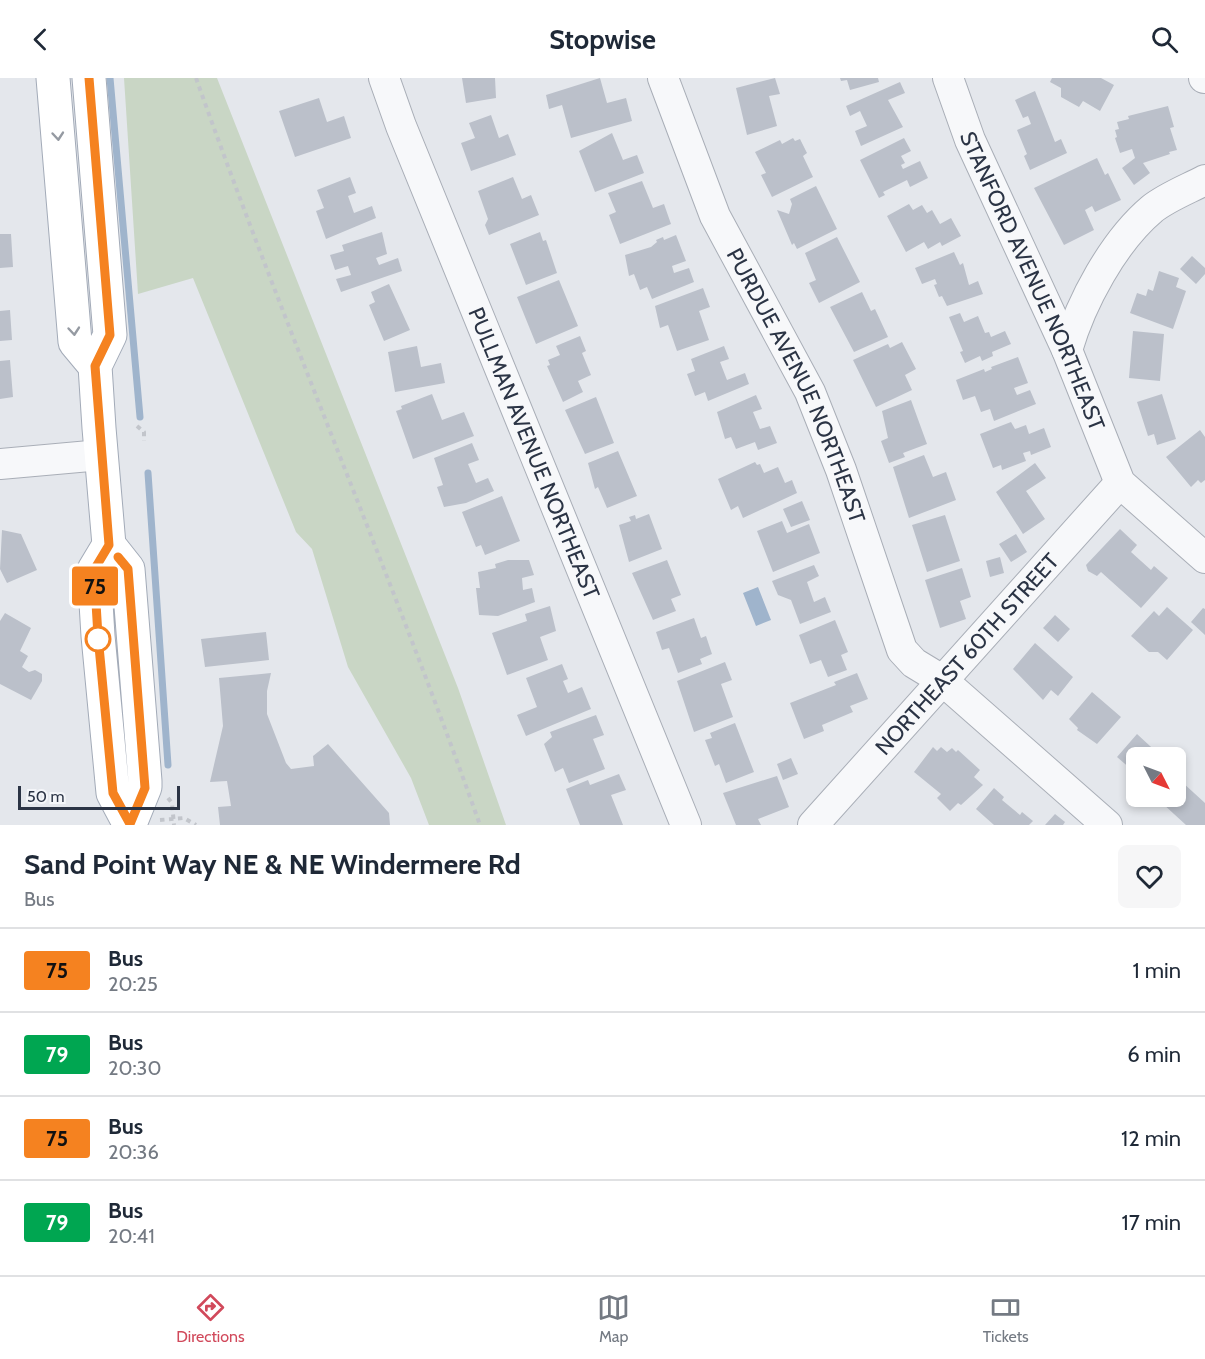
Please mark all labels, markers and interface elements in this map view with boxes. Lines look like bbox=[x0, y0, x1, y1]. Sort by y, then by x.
icon: back bbox=[24, 23, 57, 56]
text: Stopwise bbox=[549, 23, 656, 56]
icon: search bbox=[1148, 23, 1181, 56]
street label: STANFORD AVENUE NORTHEAST bbox=[955, 128, 1111, 434]
one-way arrow bbox=[51, 132, 64, 141]
street label: PURDUE AVENUE NORTHEAST bbox=[721, 243, 872, 527]
street label: PULLMAN AVENUE NORTHEAST bbox=[463, 303, 606, 603]
one-way arrow bbox=[67, 326, 80, 335]
street label: NORTHEAST 60TH STREET bbox=[869, 547, 1064, 760]
line badge: 75 bbox=[68, 566, 122, 606]
text: 75 bbox=[84, 574, 106, 599]
unlabelled marker bbox=[85, 626, 111, 652]
north arrow bbox=[1126, 747, 1186, 807]
map controls bbox=[1126, 747, 1186, 807]
scale bar bbox=[18, 783, 180, 810]
text: 50 m bbox=[27, 787, 64, 806]
button: heart bbox=[1118, 845, 1181, 908]
text: Sand Point Way NE & NE Windermere Rd bbox=[24, 847, 521, 881]
text: Bus bbox=[24, 887, 55, 911]
text: Bus bbox=[108, 945, 143, 972]
text: 1 min bbox=[1133, 957, 1181, 984]
text: 75 bbox=[46, 958, 68, 983]
text: 20:25 bbox=[108, 972, 158, 996]
text: Bus bbox=[108, 1029, 143, 1056]
text: 6 min bbox=[1127, 1041, 1181, 1068]
text: 79 bbox=[46, 1042, 68, 1067]
text: 20:30 bbox=[108, 1056, 161, 1080]
text: Bus bbox=[108, 1113, 143, 1140]
text: 12 min bbox=[1121, 1125, 1181, 1152]
text: 75 bbox=[46, 1126, 68, 1151]
text: 20:36 bbox=[108, 1140, 159, 1164]
text: Bus bbox=[108, 1197, 143, 1224]
text: 17 min bbox=[1122, 1209, 1181, 1236]
text: 79 bbox=[46, 1210, 68, 1235]
text: 20:41 bbox=[108, 1224, 155, 1248]
tab: Directions bbox=[176, 1291, 245, 1346]
tab: Map bbox=[597, 1291, 630, 1346]
tab: Tickets bbox=[983, 1291, 1029, 1346]

